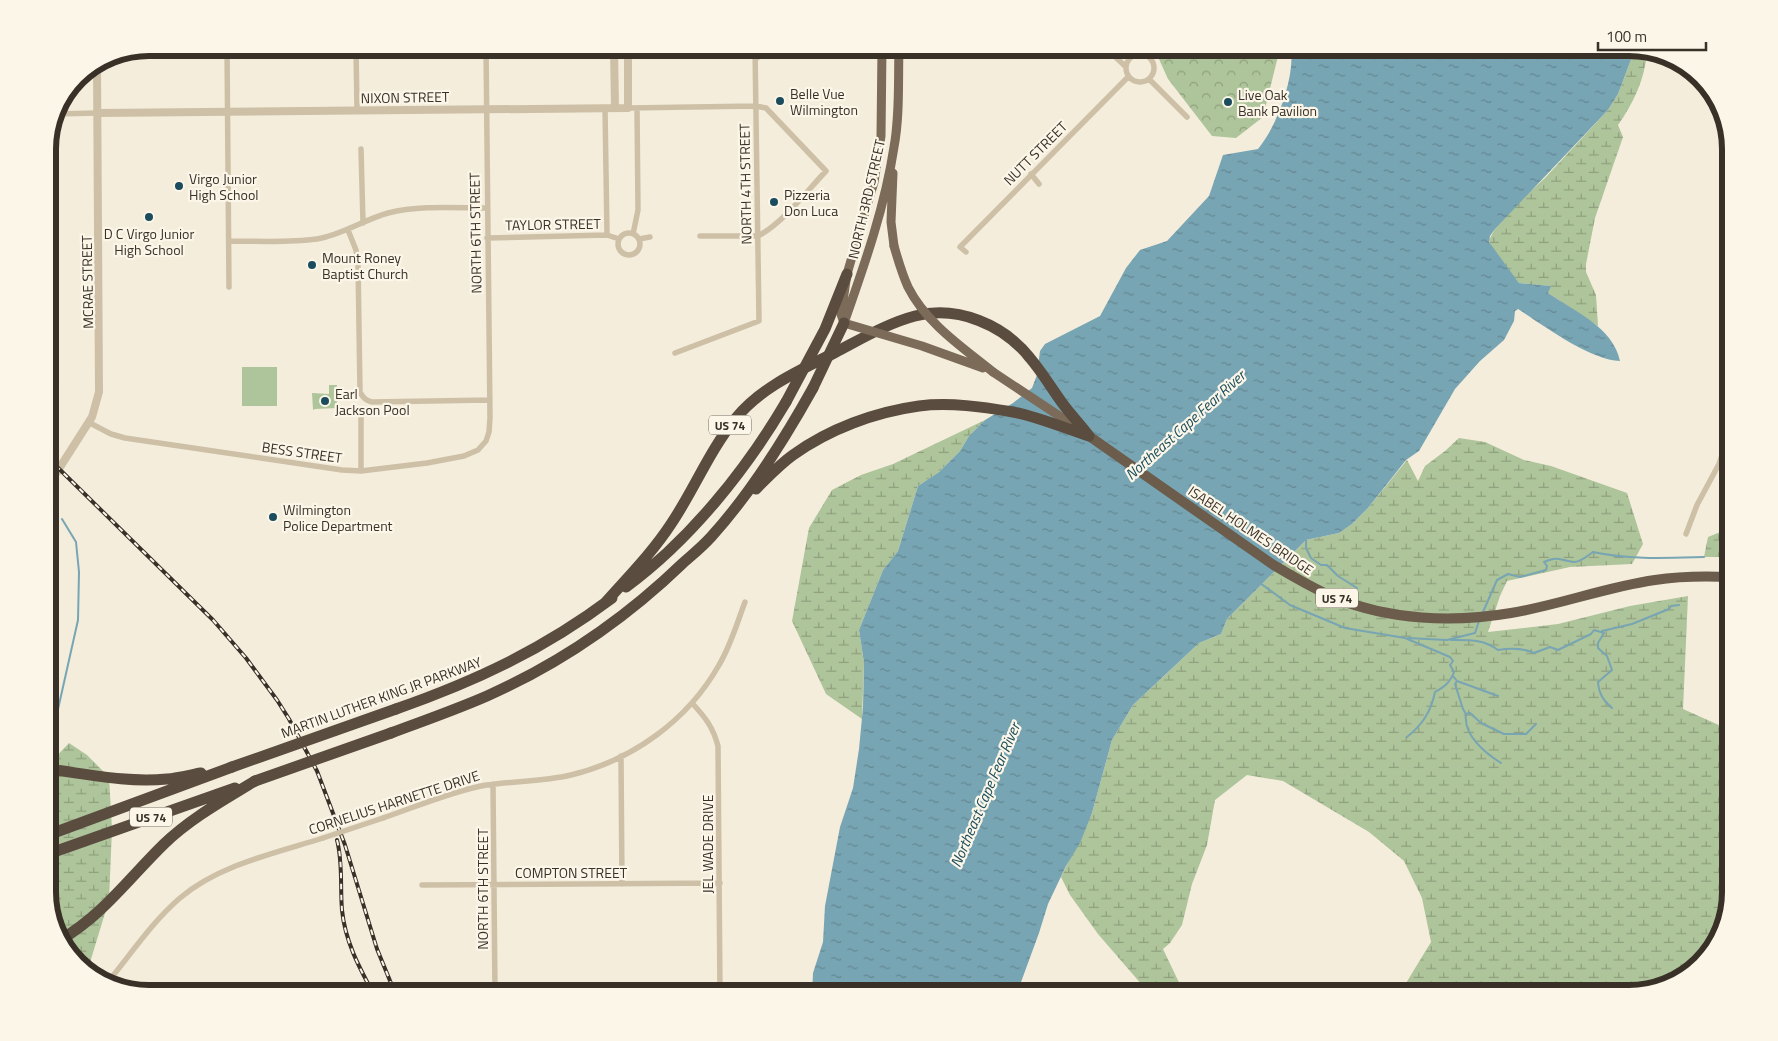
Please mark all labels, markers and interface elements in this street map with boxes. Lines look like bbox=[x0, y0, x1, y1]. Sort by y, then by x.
scale bar bbox=[1598, 20, 1706, 52]
text: 100 m bbox=[1606, 25, 1647, 48]
place label: Belle Vue Wilmington bbox=[790, 83, 858, 120]
place label: Live Oak Bank Pavilion bbox=[1238, 84, 1317, 121]
street label: NIXON STREET bbox=[360, 86, 450, 108]
marker: Belle Vue Wilmington bbox=[774, 95, 786, 107]
marker: Live Oak Bank Pavilion bbox=[1222, 96, 1234, 108]
street label: NUTT STREET bbox=[998, 116, 1072, 190]
street label: NORTH 4TH STREET bbox=[733, 123, 757, 245]
street label: NORTH 3RD STREET bbox=[842, 137, 890, 261]
place label: Virgo Junior High School bbox=[189, 168, 259, 205]
street label: NORTH 6TH STREET bbox=[463, 172, 487, 294]
marker: Virgo Junior High School bbox=[173, 180, 185, 192]
place label: Pizzeria Don Luca bbox=[784, 184, 838, 221]
marker: Pizzeria Don Luca bbox=[768, 196, 780, 208]
marker: D C Virgo Junior High School bbox=[143, 211, 155, 223]
street label: TAYLOR STREET bbox=[505, 213, 602, 235]
place label: D C Virgo Junior High School bbox=[104, 223, 195, 260]
street label: MCRAE STREET bbox=[76, 234, 98, 329]
place label: Mount Roney Baptist Church bbox=[322, 247, 408, 284]
marker: Mount Roney Baptist Church bbox=[306, 259, 318, 271]
water label: Northeast Cape Fear River bbox=[1120, 363, 1252, 485]
place label: Earl Jackson Pool bbox=[335, 383, 410, 420]
marker: Earl Jackson Pool bbox=[319, 395, 331, 407]
road number: US 74 bbox=[709, 416, 751, 434]
street label: BESS STREET bbox=[260, 436, 344, 468]
street label: ISABEL HOLMES BRIDGE bbox=[1184, 480, 1318, 580]
place label: Wilmington Police Department bbox=[283, 499, 393, 536]
marker: Wilmington Police Department bbox=[267, 511, 279, 523]
road number: US 74 bbox=[1316, 588, 1358, 608]
street label: MARTIN LUTHER KING JR PARKWAY bbox=[278, 651, 485, 743]
water label: Northeast Cape Fear River bbox=[944, 717, 1027, 871]
street label: CORNELIUS HARNETTE DRIVE bbox=[306, 764, 482, 840]
street label: JEL WADE DRIVE bbox=[697, 794, 718, 893]
road number: US 74 bbox=[130, 808, 172, 826]
street label: NORTH 6TH STREET bbox=[472, 828, 493, 950]
street label: COMPTON STREET bbox=[515, 862, 628, 883]

